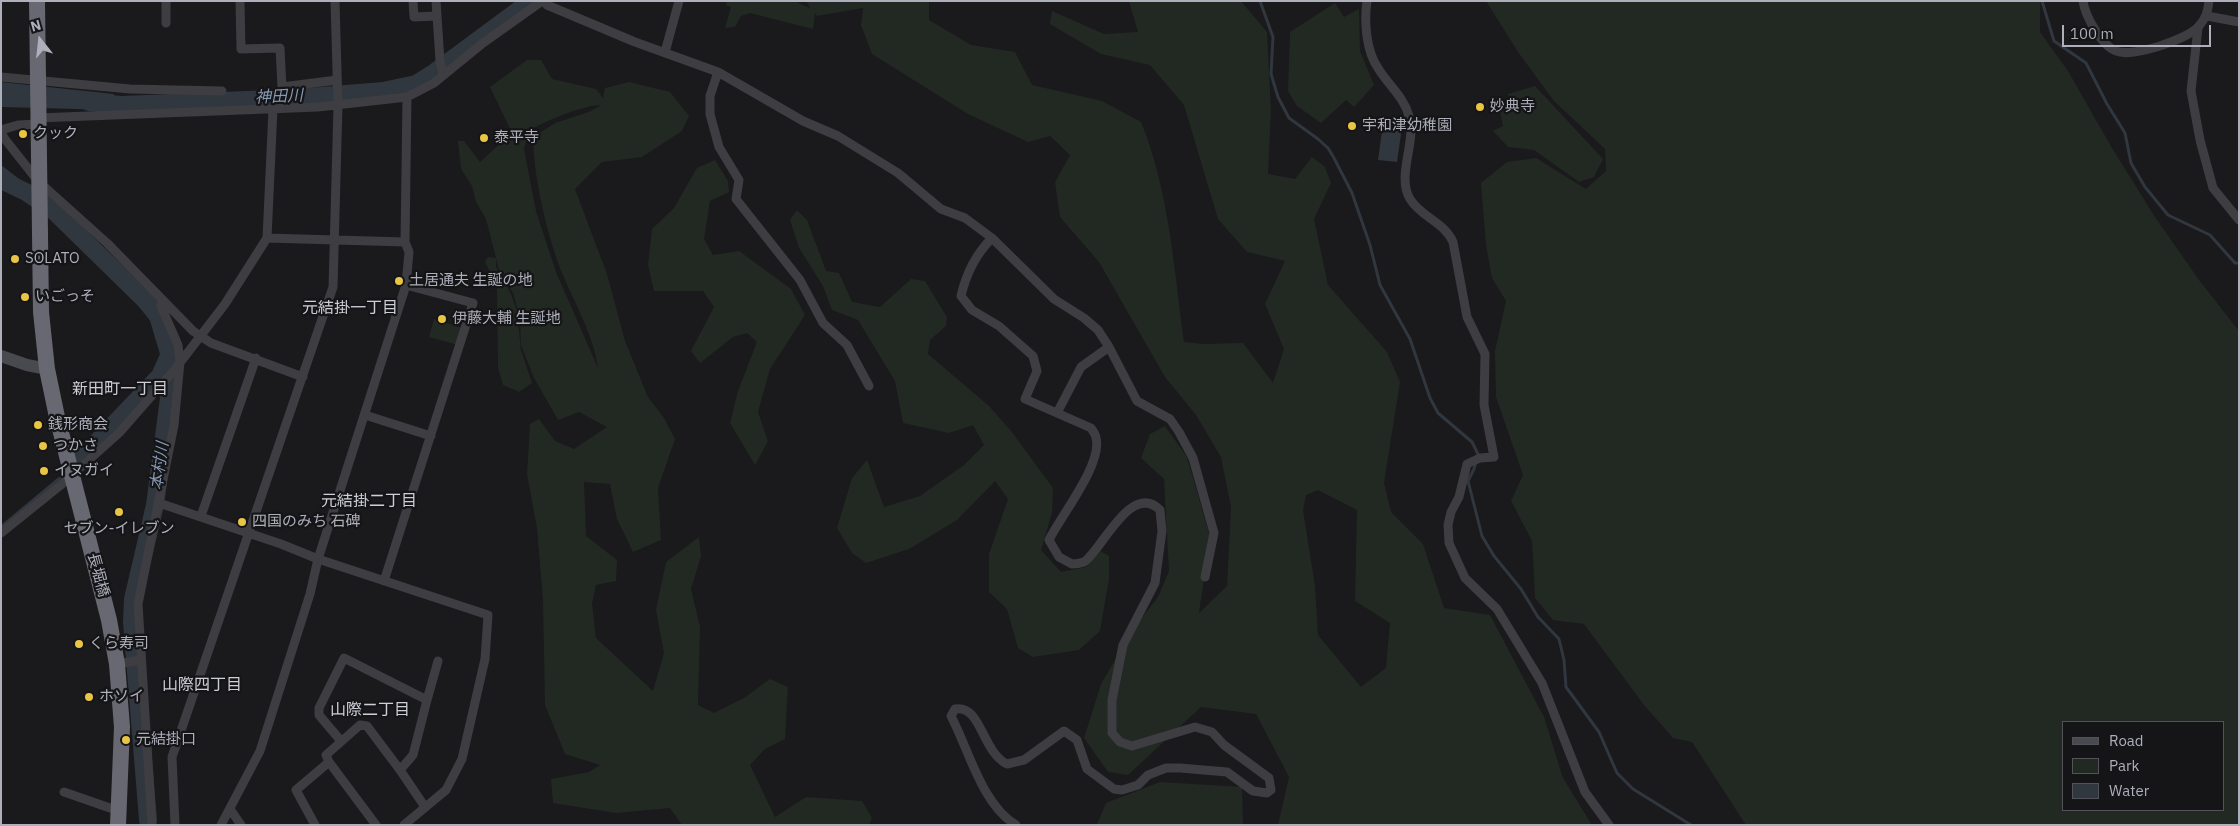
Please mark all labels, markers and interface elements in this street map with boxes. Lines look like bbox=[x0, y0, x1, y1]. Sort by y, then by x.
north arrow bbox=[15, 15, 65, 65]
scale bar bbox=[2065, 15, 2214, 47]
text: N bbox=[29, 16, 43, 36]
text: 100 m bbox=[2070, 24, 2114, 43]
water label: 神田川 bbox=[255, 86, 303, 108]
place label: 妙典寺 bbox=[1490, 98, 1535, 116]
marker: 妙典寺 bbox=[1474, 101, 1486, 113]
place label: 宇和津幼稚園 bbox=[1362, 117, 1452, 135]
marker: 宇和津幼稚園 bbox=[1346, 120, 1358, 132]
place label: クック bbox=[33, 125, 78, 143]
marker: クック bbox=[17, 128, 29, 140]
place label: 泰平寺 bbox=[494, 129, 539, 147]
marker: 泰平寺 bbox=[478, 132, 490, 144]
place label: SOLATO bbox=[25, 250, 80, 268]
marker: SOLATO bbox=[9, 253, 21, 265]
place label: 土居通夫 生誕の地 bbox=[409, 272, 533, 290]
marker: 土居通夫 生誕の地 bbox=[393, 275, 405, 287]
place label: いごっそ bbox=[35, 288, 95, 306]
marker: いごっそ bbox=[19, 291, 31, 303]
district label: 元結掛一丁目 bbox=[302, 298, 398, 318]
place label: 伊藤大輔 生誕地 bbox=[452, 310, 561, 328]
marker: 伊藤大輔 生誕地 bbox=[436, 313, 448, 325]
district label: 新田町一丁目 bbox=[72, 379, 168, 399]
place label: 銭形商会 bbox=[48, 416, 108, 434]
marker: 銭形商会 bbox=[32, 419, 44, 431]
place label: つかさ bbox=[53, 437, 98, 455]
marker: つかさ bbox=[37, 440, 49, 452]
water label: 本村川 bbox=[147, 441, 173, 491]
place label: イヌガイ bbox=[54, 462, 114, 480]
marker: イヌガイ bbox=[38, 465, 50, 477]
district label: 元結掛二丁目 bbox=[321, 491, 417, 511]
marker: セブン-イレブン bbox=[113, 506, 125, 518]
place label: 四国のみち 石碑 bbox=[252, 513, 361, 531]
marker: 四国のみち 石碑 bbox=[236, 516, 248, 528]
place label: セブン-イレブン bbox=[64, 520, 174, 538]
street label: 長堀橋 bbox=[83, 551, 113, 599]
place label: くら寿司 bbox=[89, 635, 149, 653]
marker: くら寿司 bbox=[73, 638, 85, 650]
district label: 山際四丁目 bbox=[162, 675, 242, 695]
place label: ホソイ bbox=[99, 688, 144, 706]
marker: ホソイ bbox=[83, 691, 95, 703]
district label: 山際二丁目 bbox=[330, 700, 410, 720]
legend bbox=[2062, 721, 2225, 811]
place label: 元結掛口 bbox=[136, 731, 196, 749]
text: Road bbox=[2109, 731, 2144, 750]
marker: 元結掛口 bbox=[120, 734, 132, 746]
text: Park bbox=[2109, 756, 2139, 775]
text: Water bbox=[2109, 781, 2149, 800]

